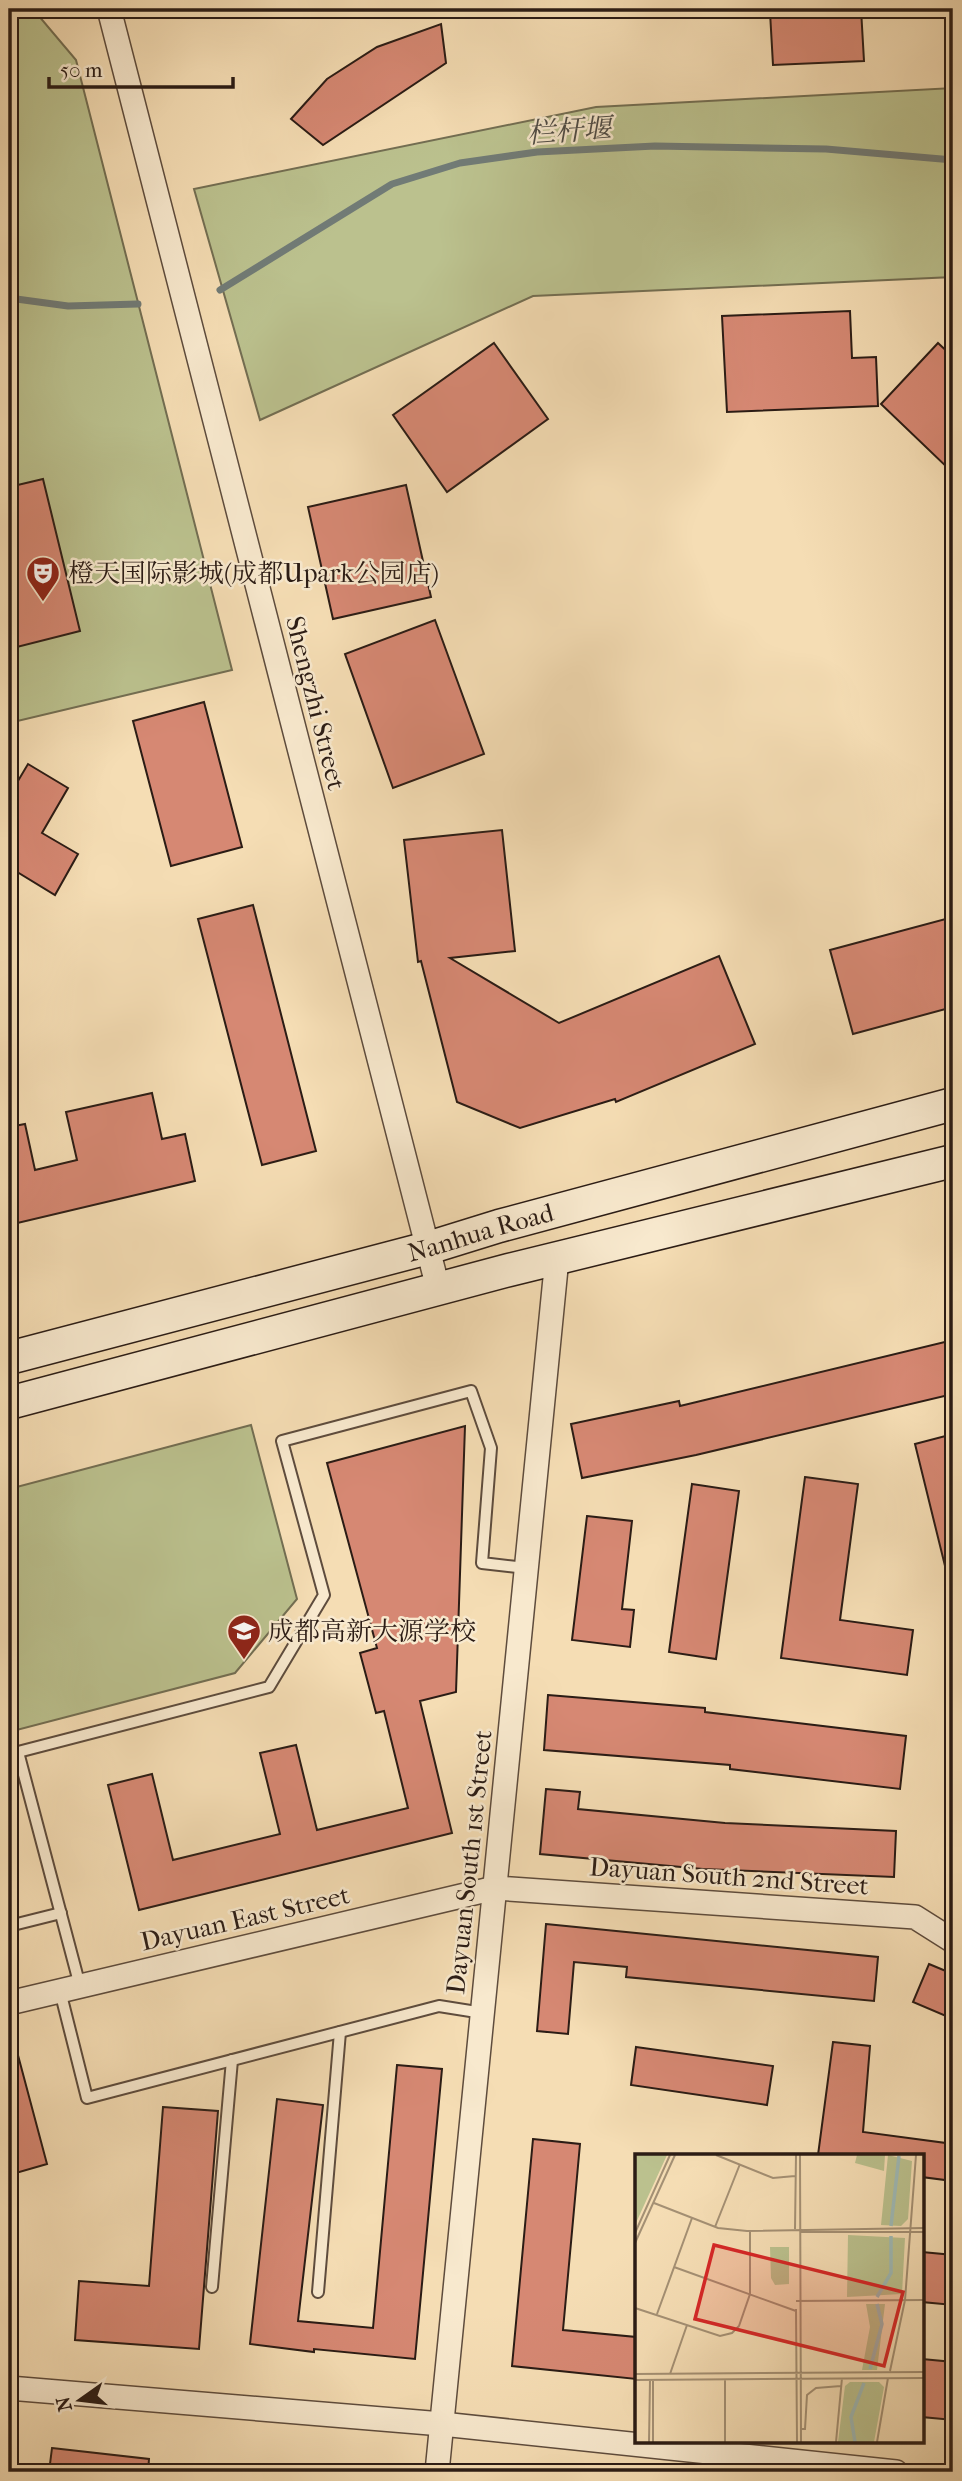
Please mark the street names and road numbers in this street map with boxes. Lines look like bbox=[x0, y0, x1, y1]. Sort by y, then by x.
street label: Shengzhi Street bbox=[279, 613, 352, 794]
street label: Nanhua Road bbox=[404, 1197, 558, 1269]
street label: Dayuan South 1st Street bbox=[440, 1728, 499, 1996]
street label: Dayuan South 2nd Street bbox=[588, 1851, 870, 1902]
street label: Dayuan East Street bbox=[138, 1879, 353, 1958]

